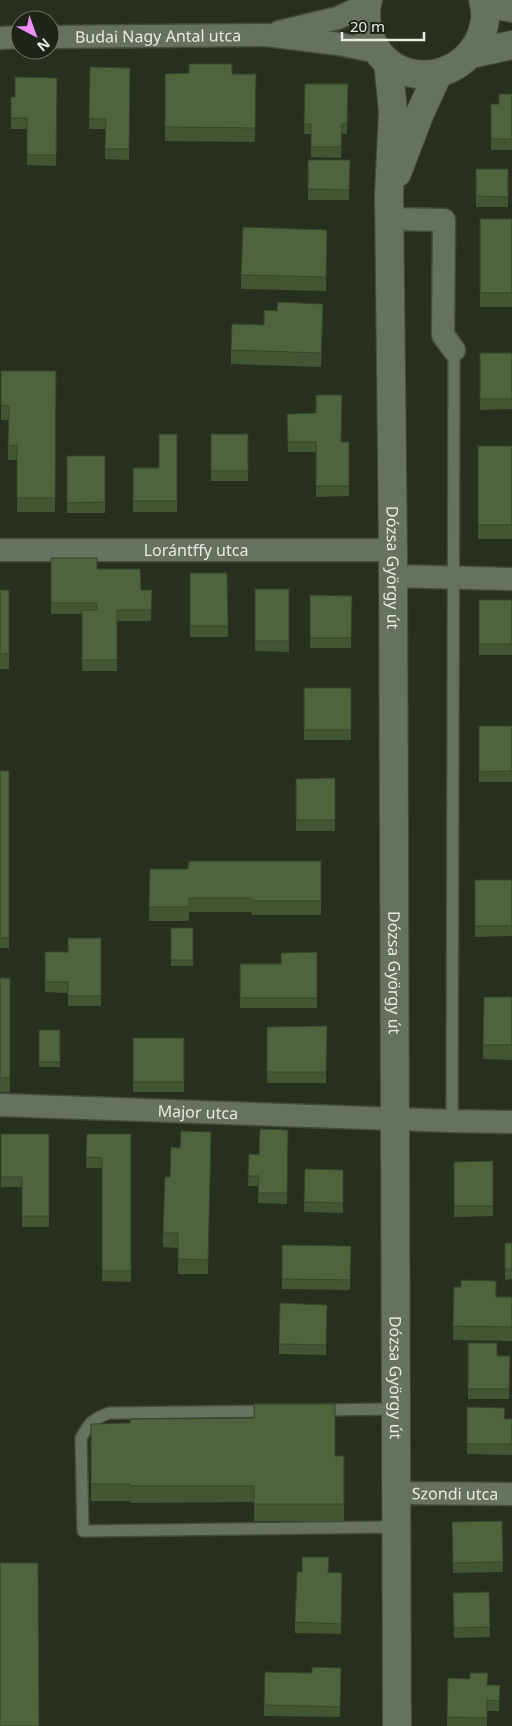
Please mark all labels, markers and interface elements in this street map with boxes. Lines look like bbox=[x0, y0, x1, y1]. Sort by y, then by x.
north arrow bbox=[10, 10, 60, 60]
scale bar bbox=[342, 10, 424, 42]
text: 20 m bbox=[350, 16, 385, 36]
street label: Budai Nagy Antal utca bbox=[75, 24, 241, 48]
text: N bbox=[33, 34, 54, 56]
street label: Dózsa György út bbox=[382, 506, 404, 630]
street label: Lorántffy utca bbox=[144, 539, 248, 561]
street label: Dózsa György út bbox=[383, 911, 406, 1035]
street label: Major utca bbox=[157, 1100, 238, 1124]
street label: Dózsa György út bbox=[385, 1316, 407, 1440]
street label: Szondi utca bbox=[412, 1482, 498, 1505]

